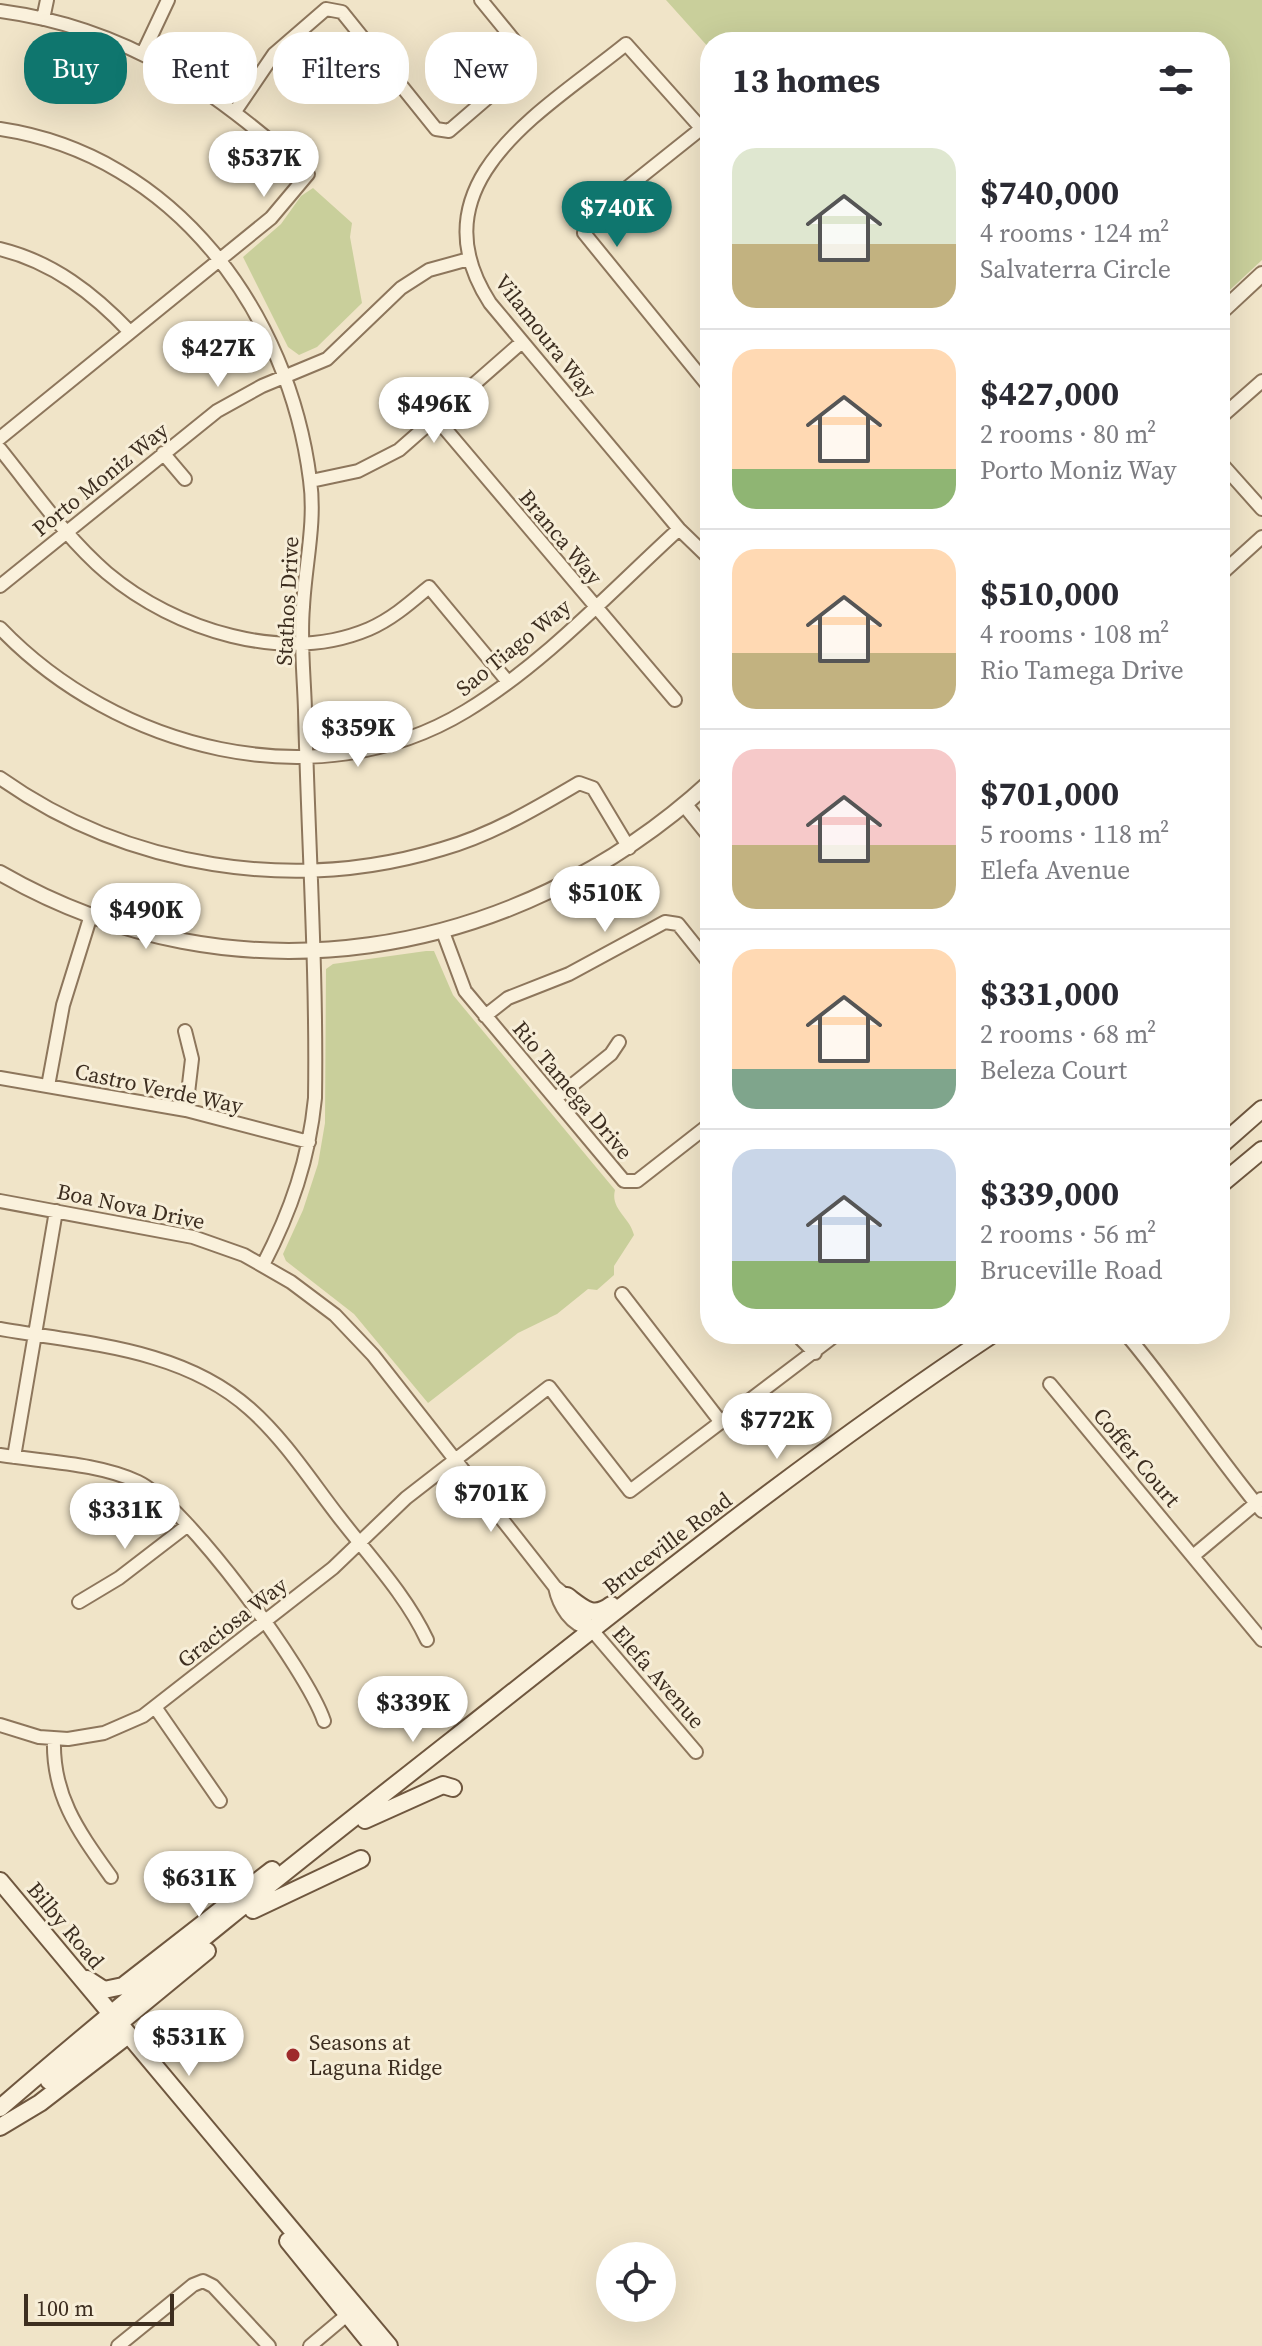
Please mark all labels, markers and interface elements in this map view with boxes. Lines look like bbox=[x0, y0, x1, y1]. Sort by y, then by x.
chip: Buy bbox=[24, 32, 127, 104]
chip: Rent bbox=[143, 32, 257, 104]
chip: Filters bbox=[273, 32, 409, 104]
chip: New bbox=[425, 32, 537, 104]
text: 13 homes bbox=[732, 57, 880, 103]
icon: filters bbox=[1154, 58, 1198, 102]
pin: $537K bbox=[208, 131, 320, 199]
text: $537K bbox=[227, 139, 301, 175]
text: $740,000 bbox=[980, 169, 1119, 215]
icon: home bbox=[796, 180, 892, 276]
pin: $740K bbox=[561, 181, 673, 249]
text: $740K bbox=[580, 189, 654, 225]
text: 4 rooms · 124 m² bbox=[980, 215, 1169, 251]
text: Salvaterra Circle bbox=[980, 251, 1171, 287]
street label: Vilamoura Way bbox=[488, 268, 604, 405]
pin: $427K bbox=[162, 321, 274, 389]
text: $427K bbox=[181, 329, 255, 365]
text: $427,000 bbox=[980, 370, 1119, 416]
pin: $496K bbox=[378, 377, 490, 445]
icon: home bbox=[796, 381, 892, 477]
text: $496K bbox=[397, 385, 471, 421]
street label: Porto Moniz Way bbox=[26, 415, 175, 543]
text: 2 rooms · 80 m² bbox=[980, 416, 1156, 452]
text: Porto Moniz Way bbox=[980, 452, 1177, 488]
street label: Branca Way bbox=[512, 483, 610, 591]
street label: Stathos Drive bbox=[269, 536, 305, 666]
text: $510,000 bbox=[980, 570, 1119, 616]
icon: home bbox=[796, 581, 892, 677]
street label: Sao Tiago Way bbox=[449, 591, 577, 703]
text: 4 rooms · 108 m² bbox=[980, 616, 1169, 652]
text: Rio Tamega Drive bbox=[980, 652, 1184, 688]
pin: $359K bbox=[302, 701, 414, 769]
text: $359K bbox=[321, 709, 395, 745]
text: $701,000 bbox=[980, 770, 1119, 816]
icon: home bbox=[796, 781, 892, 877]
text: 5 rooms · 118 m² bbox=[980, 816, 1169, 852]
text: Elefa Avenue bbox=[980, 852, 1130, 888]
pin: $510K bbox=[549, 866, 661, 934]
text: $510K bbox=[568, 874, 642, 910]
pin: $490K bbox=[90, 883, 202, 951]
text: $490K bbox=[109, 891, 183, 927]
text: $331,000 bbox=[980, 970, 1119, 1016]
icon: home bbox=[796, 981, 892, 1077]
street label: Rio Tamega Drive bbox=[506, 1014, 640, 1166]
text: 2 rooms · 68 m² bbox=[980, 1016, 1156, 1052]
text: Beleza Court bbox=[980, 1052, 1127, 1088]
street label: Castro Verde Way bbox=[72, 1056, 246, 1121]
text: $339,000 bbox=[980, 1170, 1119, 1216]
street label: Boa Nova Drive bbox=[54, 1176, 208, 1236]
icon: home bbox=[796, 1181, 892, 1277]
text: 2 rooms · 56 m² bbox=[980, 1216, 1156, 1252]
text: Bruceville Road bbox=[980, 1252, 1163, 1288]
pin: $772K bbox=[721, 1393, 833, 1461]
text: $772K bbox=[740, 1401, 814, 1437]
street label: Coffer Court bbox=[1087, 1401, 1188, 1514]
pin: $701K bbox=[435, 1466, 547, 1534]
text: $701K bbox=[454, 1474, 528, 1510]
pin: $331K bbox=[69, 1483, 181, 1551]
street label: Bruceville Road bbox=[596, 1484, 738, 1601]
text: $331K bbox=[88, 1491, 162, 1527]
street label: Graciosa Way bbox=[171, 1569, 294, 1674]
street label: Elefa Avenue bbox=[606, 1619, 712, 1735]
pin: $339K bbox=[357, 1676, 469, 1744]
text: $339K bbox=[376, 1684, 450, 1720]
pin: $631K bbox=[143, 1851, 255, 1919]
text: $631K bbox=[162, 1859, 236, 1895]
street label: Bilby Road bbox=[21, 1875, 112, 1976]
pin: $531K bbox=[133, 2010, 245, 2078]
text: $531K bbox=[152, 2018, 226, 2054]
place label: Seasons at Laguna Ridge bbox=[309, 2027, 443, 2082]
marker: Seasons at Laguna Ridge bbox=[284, 2046, 302, 2064]
map controls bbox=[596, 2242, 676, 2322]
button: locate bbox=[596, 2242, 676, 2322]
scale bar bbox=[24, 2290, 174, 2326]
text: 100 m bbox=[36, 2293, 94, 2323]

